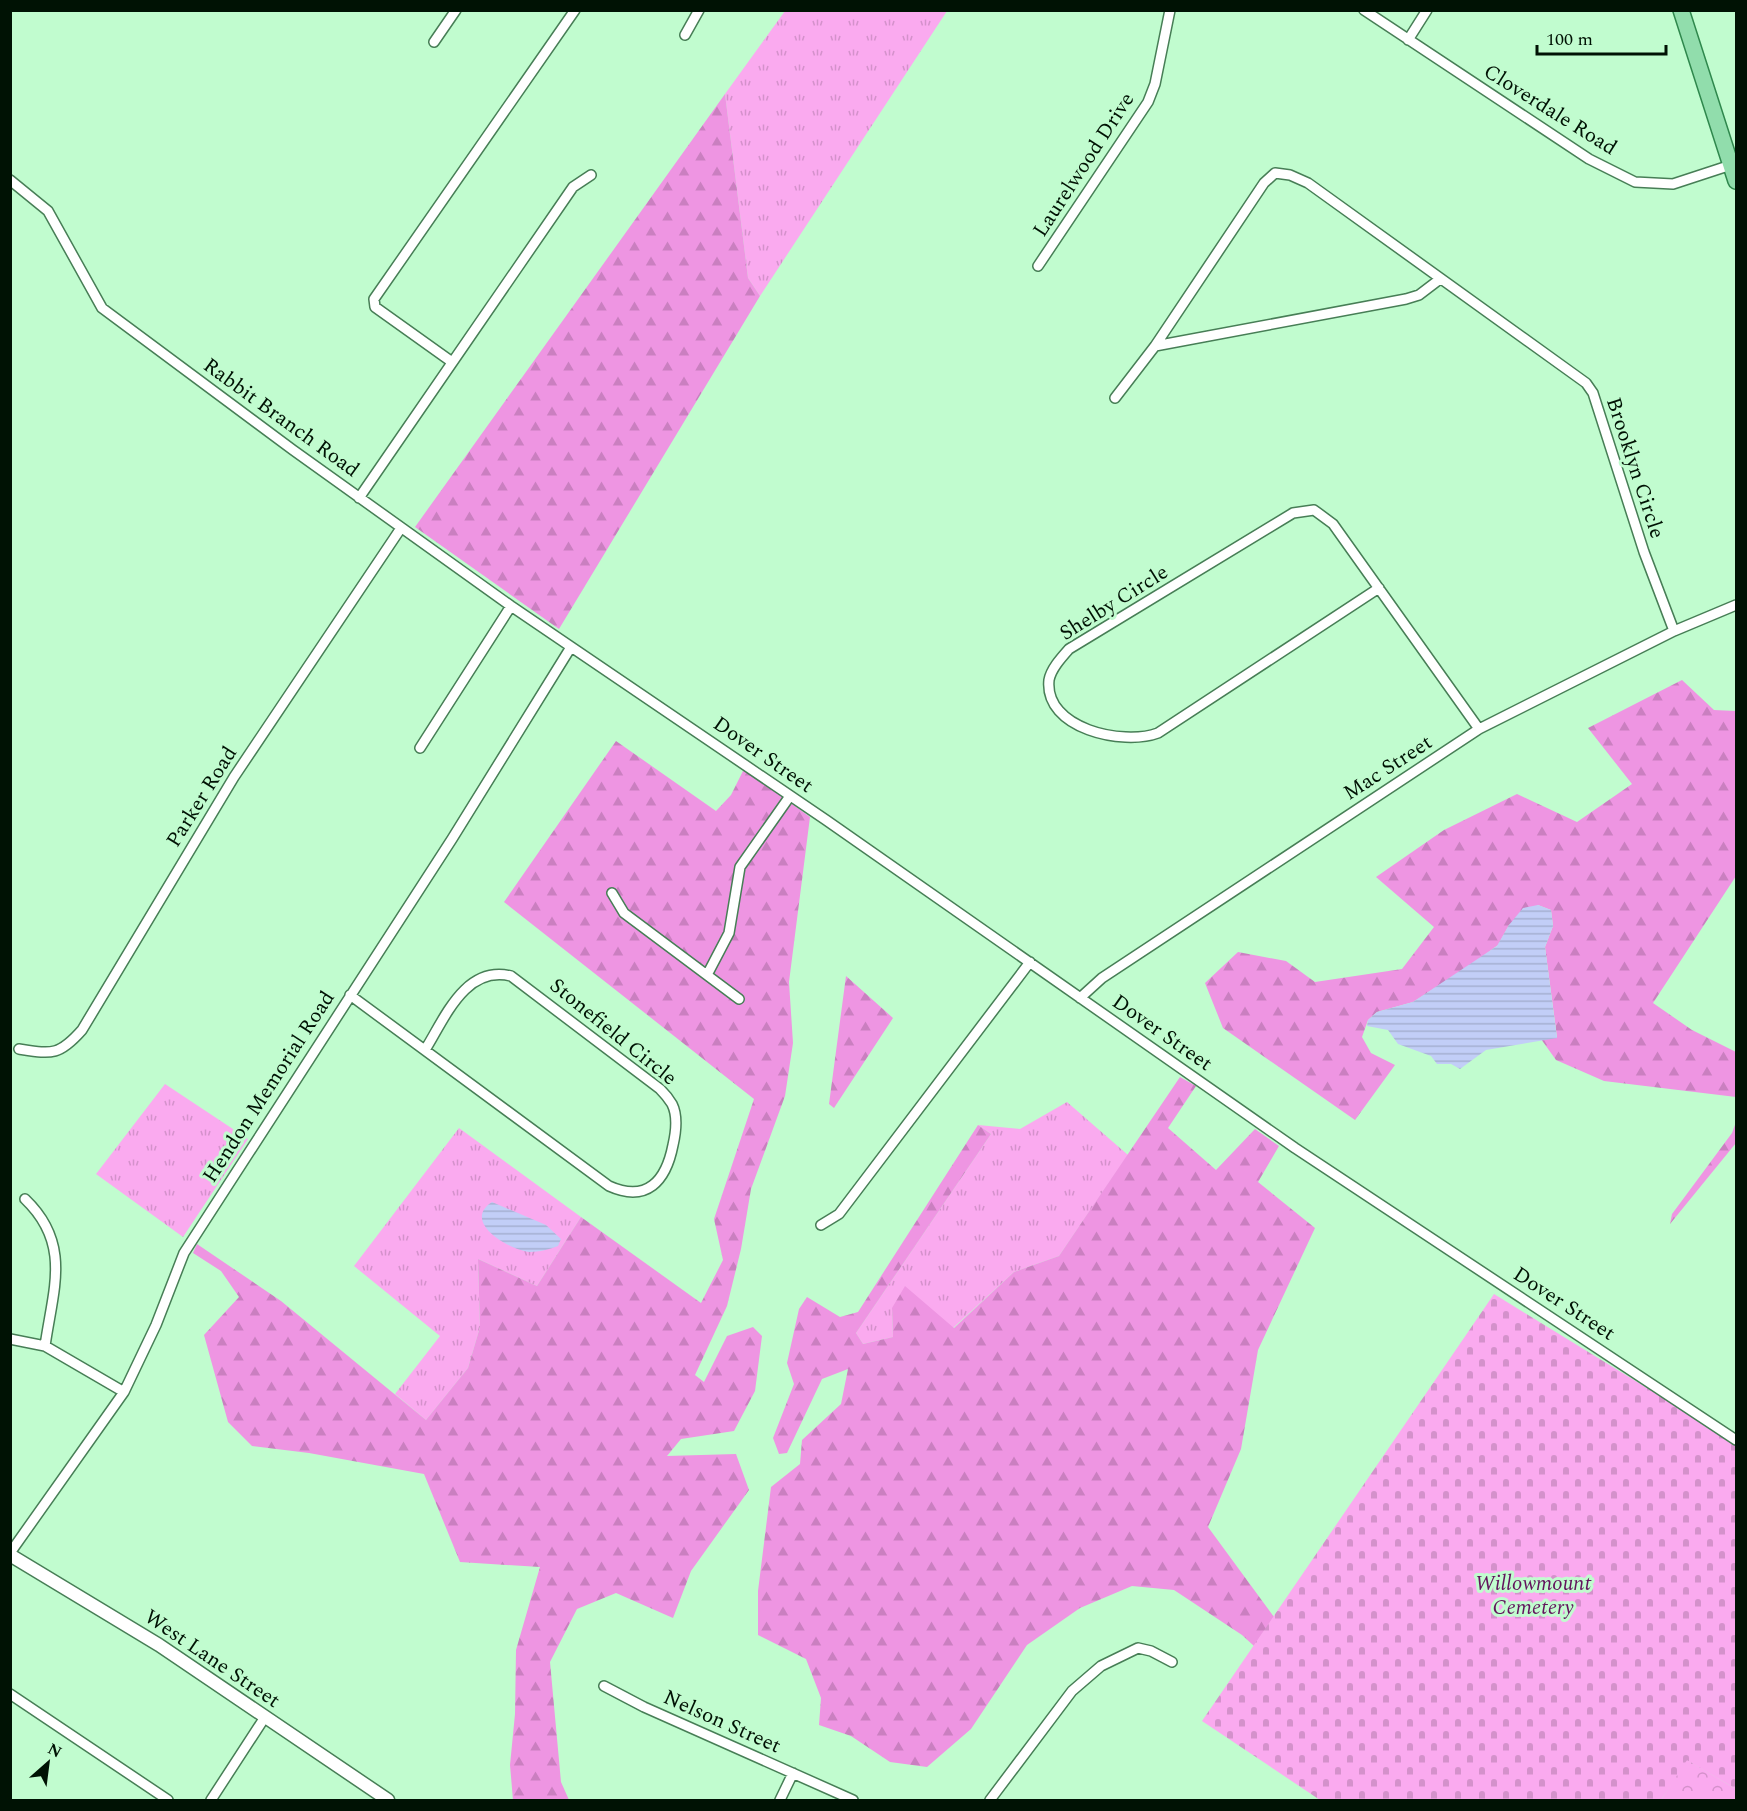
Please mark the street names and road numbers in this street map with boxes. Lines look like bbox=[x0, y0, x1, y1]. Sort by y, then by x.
street label: Cloverdale Road bbox=[1477, 56, 1623, 164]
street label: Laurelwood Drive bbox=[1025, 86, 1143, 244]
street label: Rabbit Branch Road bbox=[196, 350, 366, 486]
street label: Brooklyn Circle bbox=[1597, 393, 1673, 543]
street label: Shelby Circle bbox=[1053, 557, 1175, 649]
street label: Dover Street bbox=[706, 708, 820, 802]
street label: Mac Street bbox=[1337, 727, 1439, 809]
street label: Parker Road bbox=[158, 740, 246, 854]
street label: Stonefield Circle bbox=[542, 970, 684, 1094]
street label: Hendon Memorial Road bbox=[195, 985, 343, 1189]
street label: Dover Street bbox=[1105, 986, 1219, 1080]
street label: Dover Street bbox=[1506, 1259, 1622, 1349]
street label: West Lane Street bbox=[137, 1602, 287, 1716]
street label: Nelson Street bbox=[658, 1682, 786, 1762]

